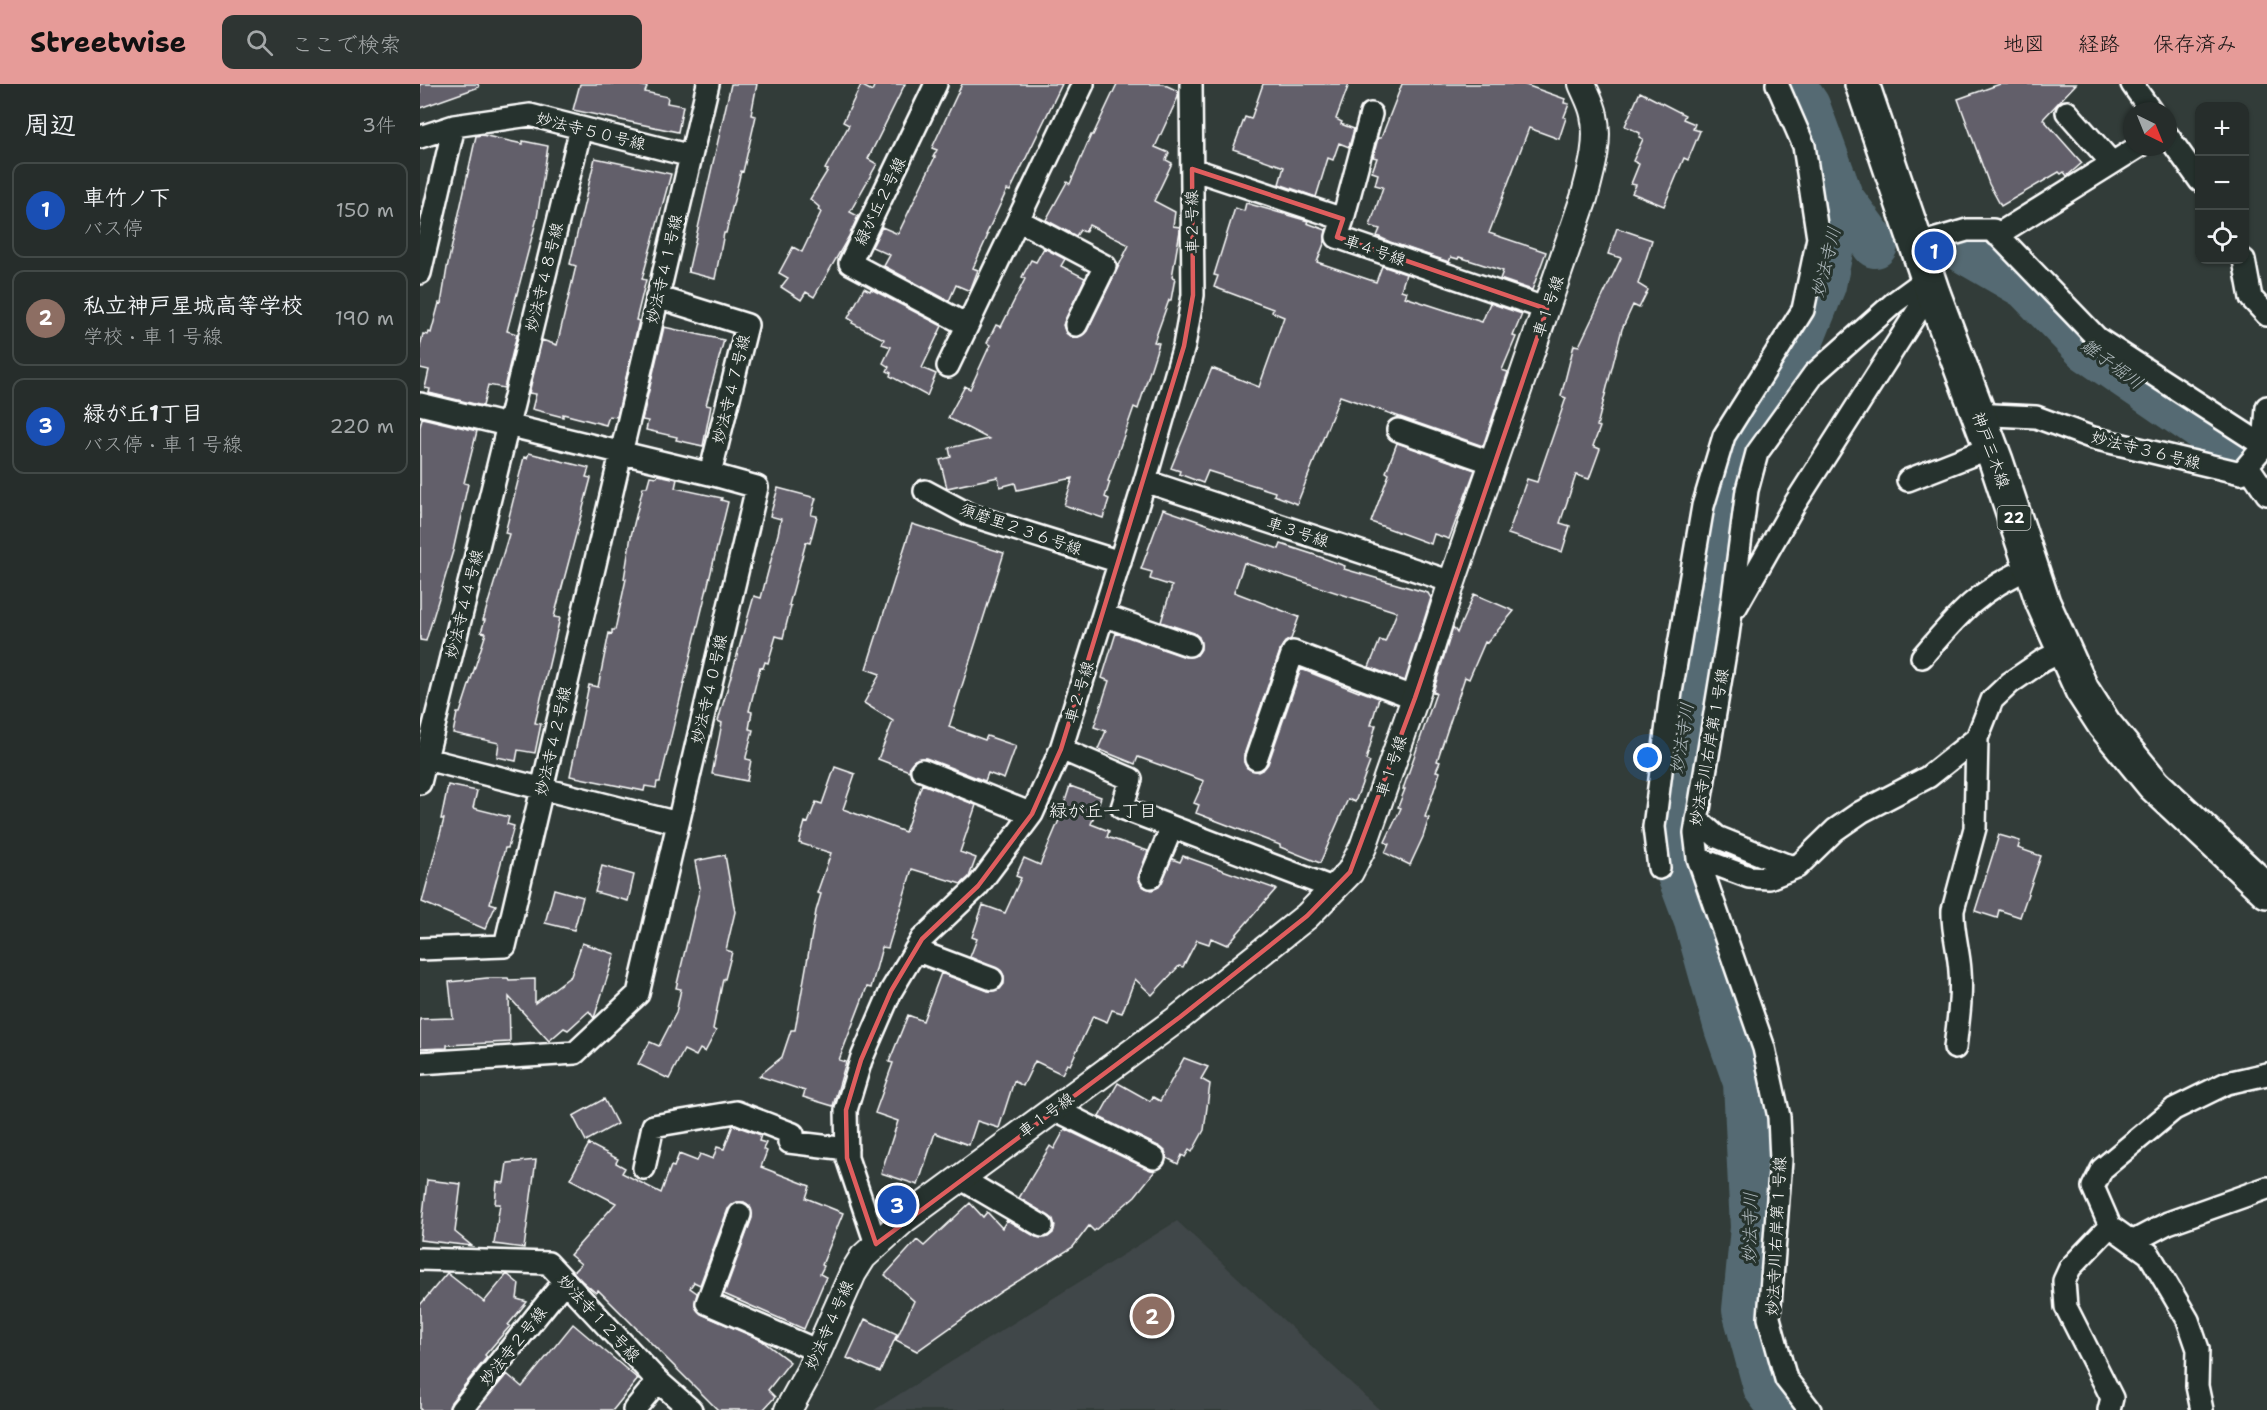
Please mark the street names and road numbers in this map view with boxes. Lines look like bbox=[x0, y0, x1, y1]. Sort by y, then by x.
street label: 妙法寺５０号線 bbox=[534, 107, 648, 155]
street label: 緑が丘２号線 bbox=[850, 153, 910, 249]
street label: 車２号線 bbox=[1181, 190, 1203, 254]
street label: 妙法寺４１号線 bbox=[641, 212, 687, 326]
street label: 妙法寺４８号線 bbox=[520, 220, 568, 334]
street label: 車４号線 bbox=[1341, 230, 1409, 270]
street label: 車１号線 bbox=[1528, 272, 1568, 340]
street label: 妙法寺４７号線 bbox=[707, 332, 755, 446]
street label: 神戸三木線 bbox=[1967, 409, 2015, 491]
street label: 妙法寺３６号線 bbox=[2089, 426, 2203, 474]
street label: 須磨里２３６号線 bbox=[957, 498, 1085, 560]
road number: 22 bbox=[1998, 506, 2030, 530]
street label: 車３号線 bbox=[1264, 512, 1332, 552]
street label: 妙法寺４４号線 bbox=[440, 547, 488, 661]
street label: 妙法寺４０号線 bbox=[686, 632, 732, 746]
street label: 車２号線 bbox=[1060, 658, 1098, 726]
street label: 妙法寺川右岸第１号線 bbox=[1685, 666, 1733, 828]
street label: 妙法寺４２号線 bbox=[530, 684, 576, 798]
street label: 車１号線 bbox=[1371, 732, 1411, 800]
street label: 車１号線 bbox=[1014, 1088, 1078, 1142]
street label: 妙法寺川右岸第１号線 bbox=[1761, 1156, 1791, 1316]
street label: 妙法寺１２号線 bbox=[553, 1270, 645, 1366]
street label: 妙法寺４号線 bbox=[800, 1277, 858, 1373]
street label: 妙法寺２号線 bbox=[475, 1302, 551, 1390]

